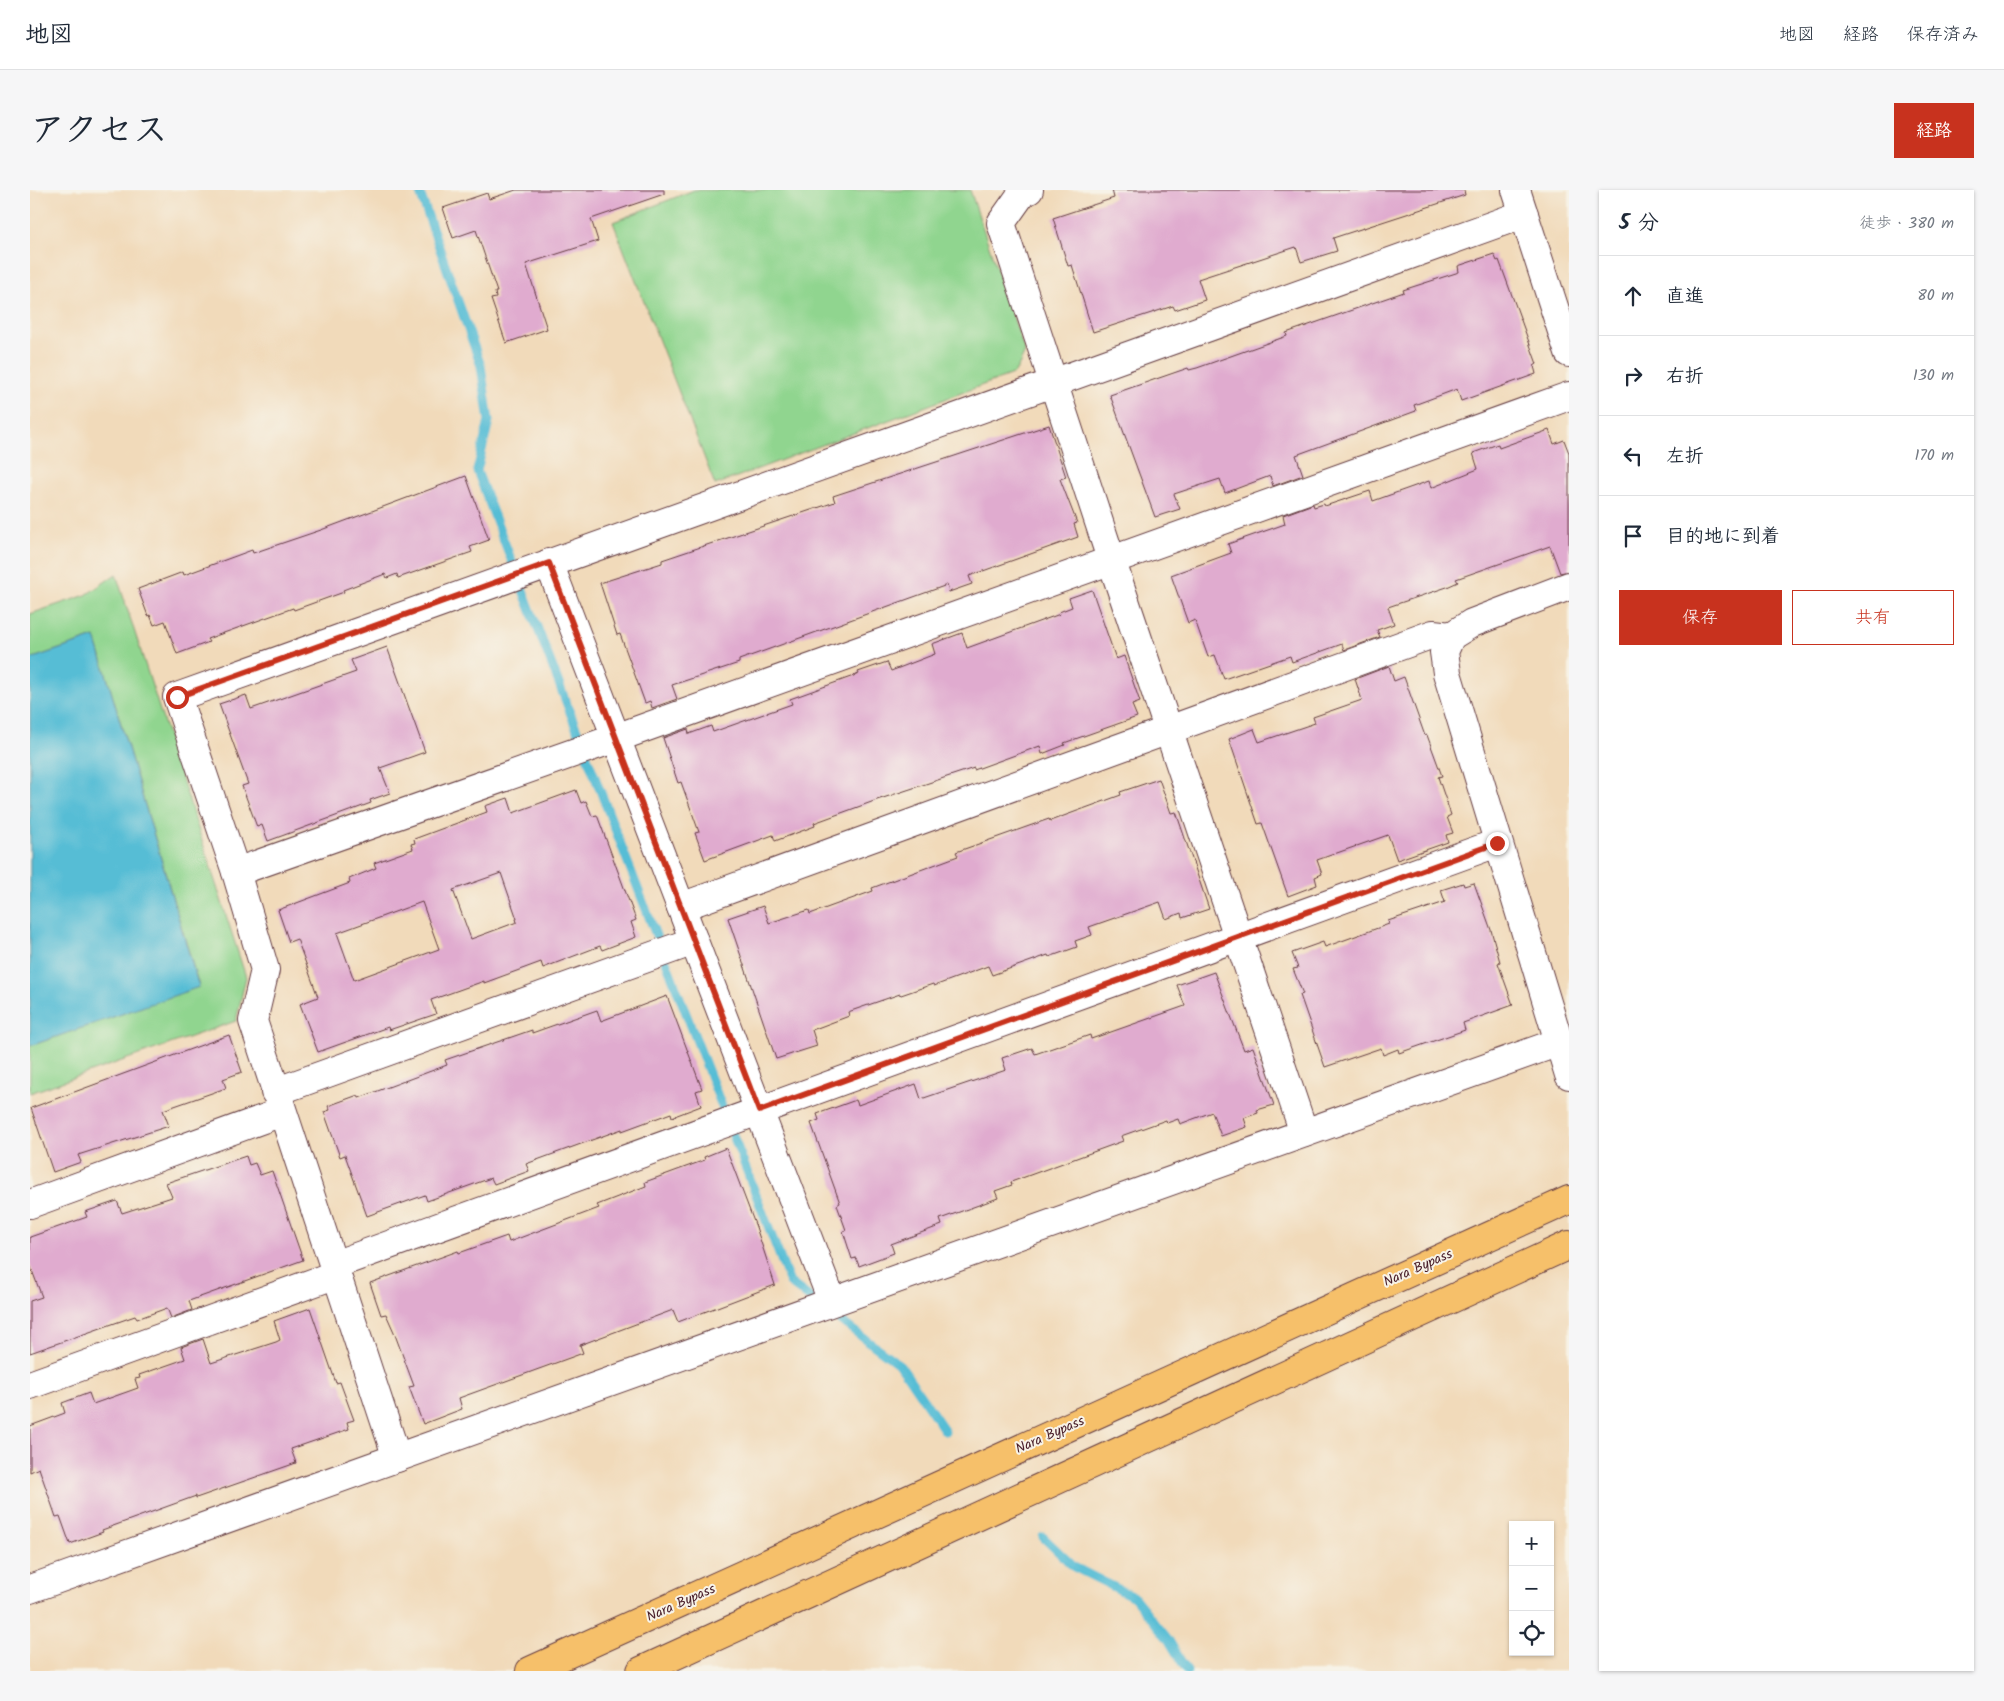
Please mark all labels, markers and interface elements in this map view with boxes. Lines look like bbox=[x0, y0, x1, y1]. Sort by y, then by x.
text: 地図 bbox=[25, 16, 73, 55]
text: 地図 bbox=[1779, 21, 1815, 50]
text: 経路 bbox=[1843, 21, 1879, 50]
text: 保存済み bbox=[1907, 21, 1979, 50]
button: 経路 bbox=[1894, 103, 1974, 158]
text: アクセス bbox=[30, 104, 168, 160]
text: 5 分 bbox=[1619, 207, 1659, 240]
text: 徒歩 · 380 m bbox=[1859, 211, 1954, 236]
icon: ahead bbox=[1619, 282, 1647, 310]
text: 直進 bbox=[1666, 282, 1704, 312]
text: 80 m bbox=[1917, 283, 1954, 308]
icon: right bbox=[1619, 362, 1647, 390]
text: 右折 bbox=[1666, 362, 1704, 392]
text: 130 m bbox=[1913, 363, 1954, 388]
icon: left bbox=[1619, 442, 1647, 470]
text: 左折 bbox=[1666, 442, 1704, 472]
text: 170 m bbox=[1914, 443, 1954, 468]
icon: arrive bbox=[1619, 522, 1647, 550]
text: 目的地に到着 bbox=[1666, 522, 1780, 552]
button: 保存 bbox=[1619, 590, 1782, 645]
button: 共有 bbox=[1792, 590, 1954, 645]
route start bbox=[166, 686, 189, 709]
route end bbox=[1486, 832, 1509, 855]
street label: Nara Bypass bbox=[1380, 1243, 1456, 1293]
street label: Nara Bypass bbox=[1012, 1410, 1088, 1460]
map controls bbox=[1509, 1521, 1554, 1656]
button: + bbox=[1509, 1521, 1554, 1566]
button: − bbox=[1509, 1566, 1554, 1611]
street label: Nara Bypass bbox=[643, 1578, 719, 1628]
button: locate bbox=[1509, 1611, 1554, 1656]

